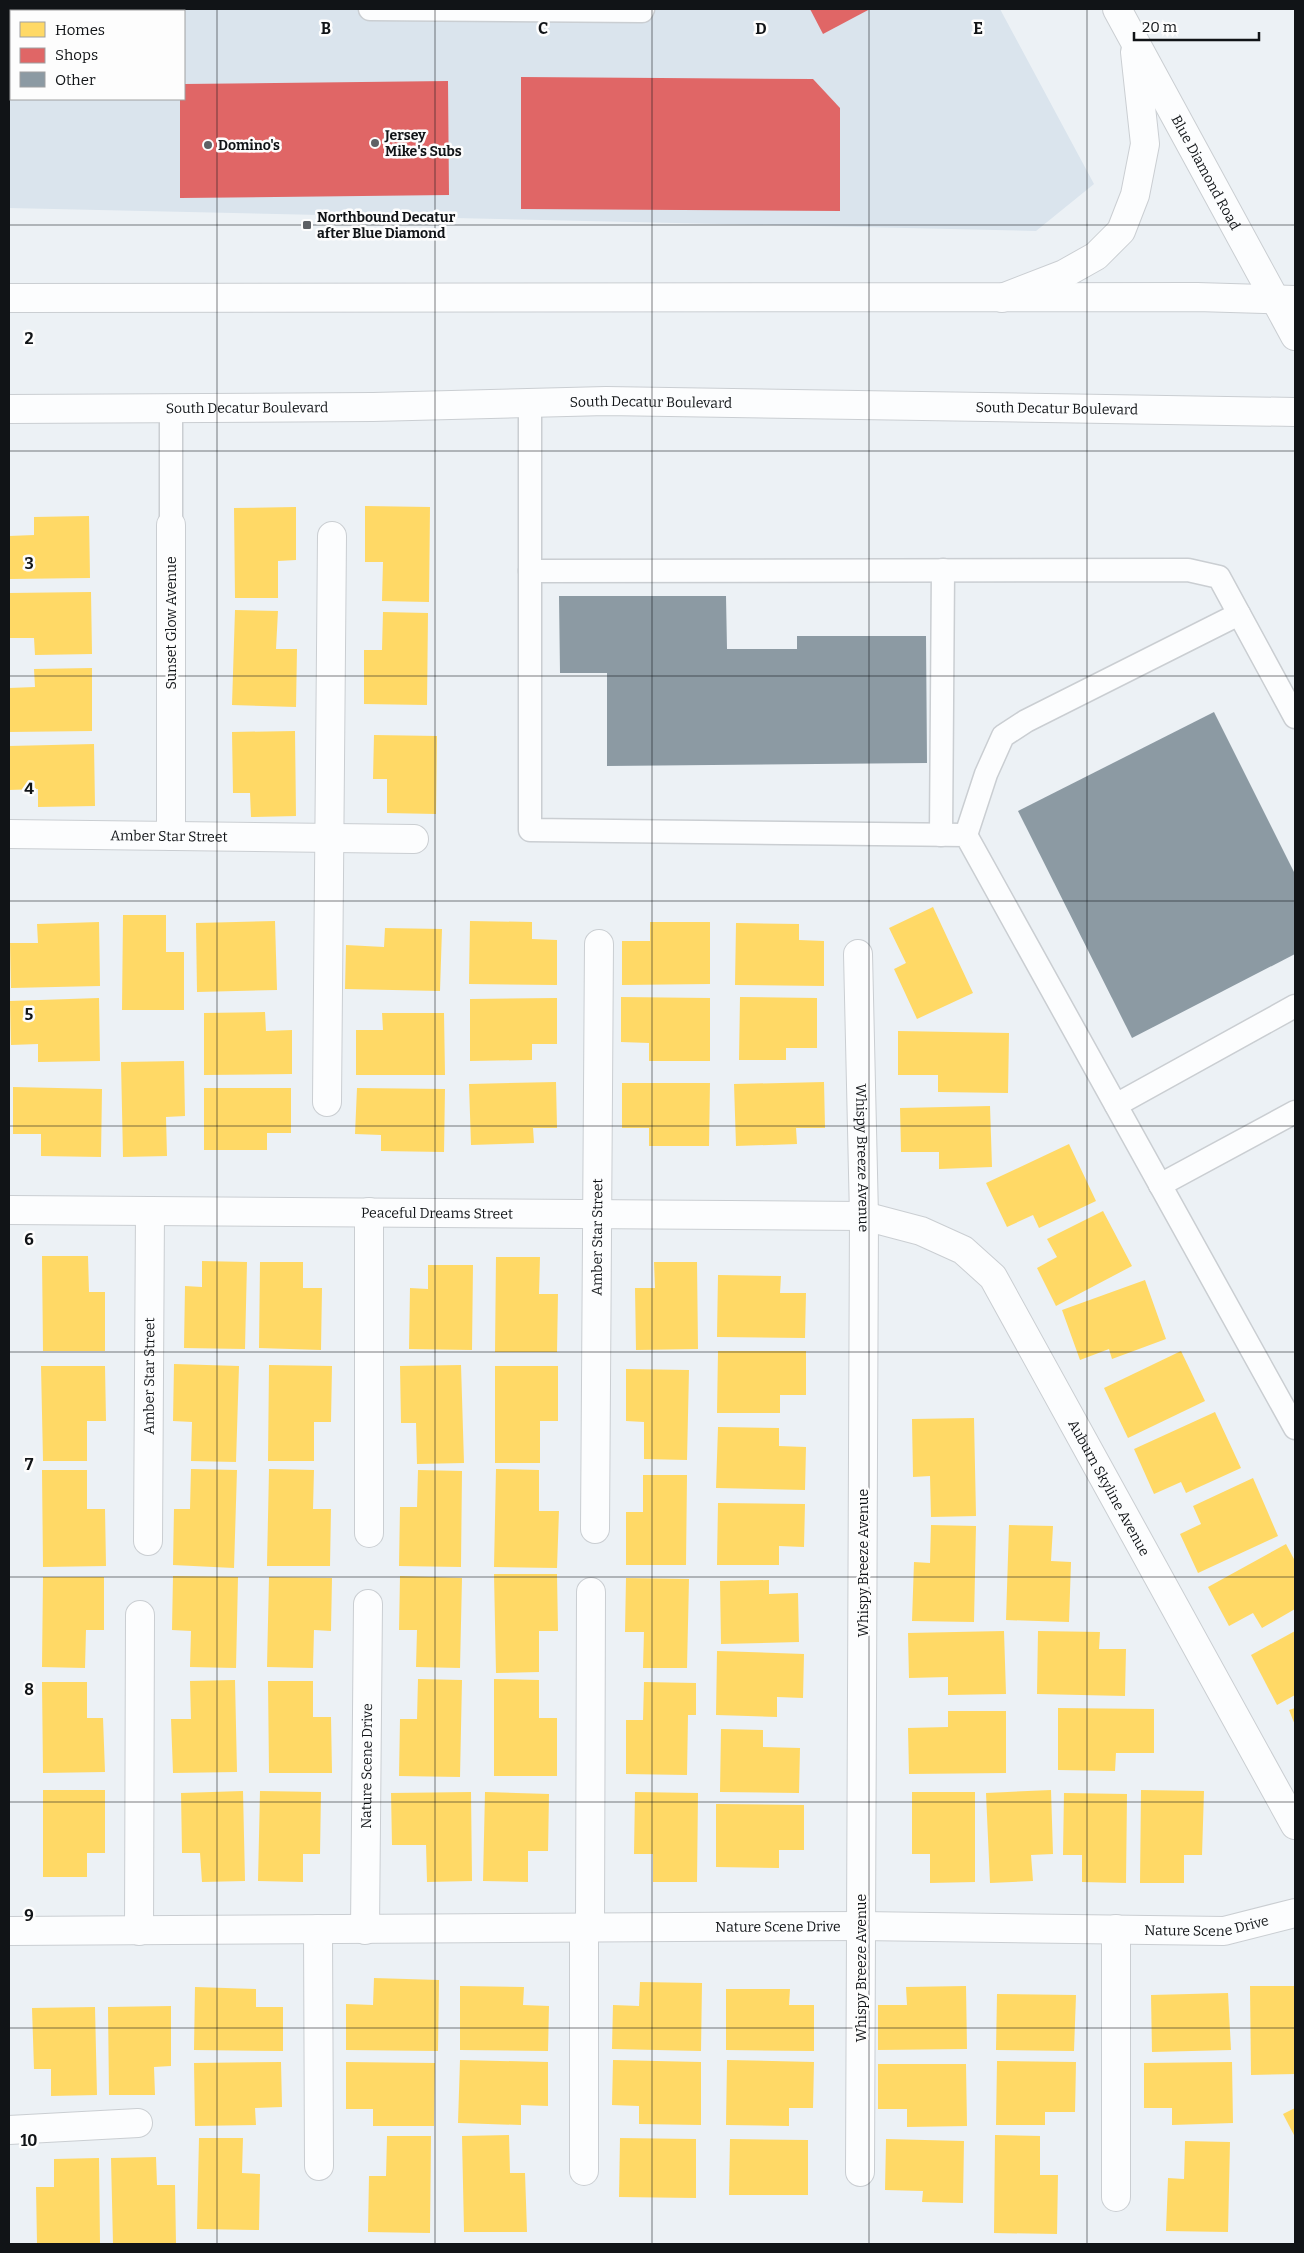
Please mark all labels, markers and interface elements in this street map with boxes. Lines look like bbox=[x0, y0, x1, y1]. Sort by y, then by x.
legend bbox=[10, 10, 185, 100]
scale bar bbox=[1134, 10, 1259, 42]
text: 20 m bbox=[1142, 18, 1178, 36]
text: B bbox=[321, 19, 331, 38]
text: C bbox=[538, 19, 548, 38]
text: D bbox=[755, 19, 767, 38]
text: E bbox=[973, 19, 983, 38]
text: Homes bbox=[55, 21, 105, 39]
text: Shops bbox=[55, 46, 98, 64]
text: Other bbox=[55, 71, 96, 89]
street label: Blue Diamond Road bbox=[1167, 112, 1244, 233]
place label: Jersey Mike's Subs bbox=[384, 127, 462, 160]
place label: Domino's bbox=[218, 137, 280, 154]
marker: Jersey Mike's Subs bbox=[369, 137, 381, 149]
marker: Domino's bbox=[202, 139, 214, 151]
place label: Northbound Decatur after Blue Diamond bbox=[317, 209, 456, 242]
marker: Northbound Decatur after Blue Diamond bbox=[301, 219, 313, 231]
text: 2 bbox=[24, 329, 34, 348]
street label: South Decatur Boulevard bbox=[569, 393, 732, 412]
street label: South Decatur Boulevard bbox=[166, 399, 328, 417]
street label: South Decatur Boulevard bbox=[975, 399, 1138, 418]
text: 3 bbox=[24, 554, 34, 573]
street label: Sunset Glow Avenue bbox=[163, 556, 180, 690]
text: 4 bbox=[24, 779, 34, 798]
street label: Amber Star Street bbox=[110, 827, 228, 846]
text: 5 bbox=[25, 1005, 34, 1024]
street label: Whispy Breeze Avenue bbox=[852, 1084, 872, 1232]
street label: Amber Star Street bbox=[589, 1178, 606, 1296]
street label: Peaceful Dreams Street bbox=[361, 1204, 513, 1223]
text: 6 bbox=[24, 1230, 34, 1249]
street label: Amber Star Street bbox=[141, 1317, 158, 1435]
street label: Auburn Skyline Avenue bbox=[1064, 1417, 1153, 1559]
text: 7 bbox=[25, 1455, 34, 1474]
street label: Whispy Breeze Avenue bbox=[855, 1489, 872, 1637]
text: 8 bbox=[24, 1680, 34, 1699]
street label: Nature Scene Drive bbox=[358, 1703, 376, 1829]
street label: Whispy Breeze Avenue bbox=[853, 1894, 870, 2042]
text: 9 bbox=[24, 1906, 34, 1925]
street label: Nature Scene Drive bbox=[1144, 1912, 1270, 1940]
street label: Nature Scene Drive bbox=[715, 1918, 841, 1936]
text: 10 bbox=[20, 2131, 38, 2150]

